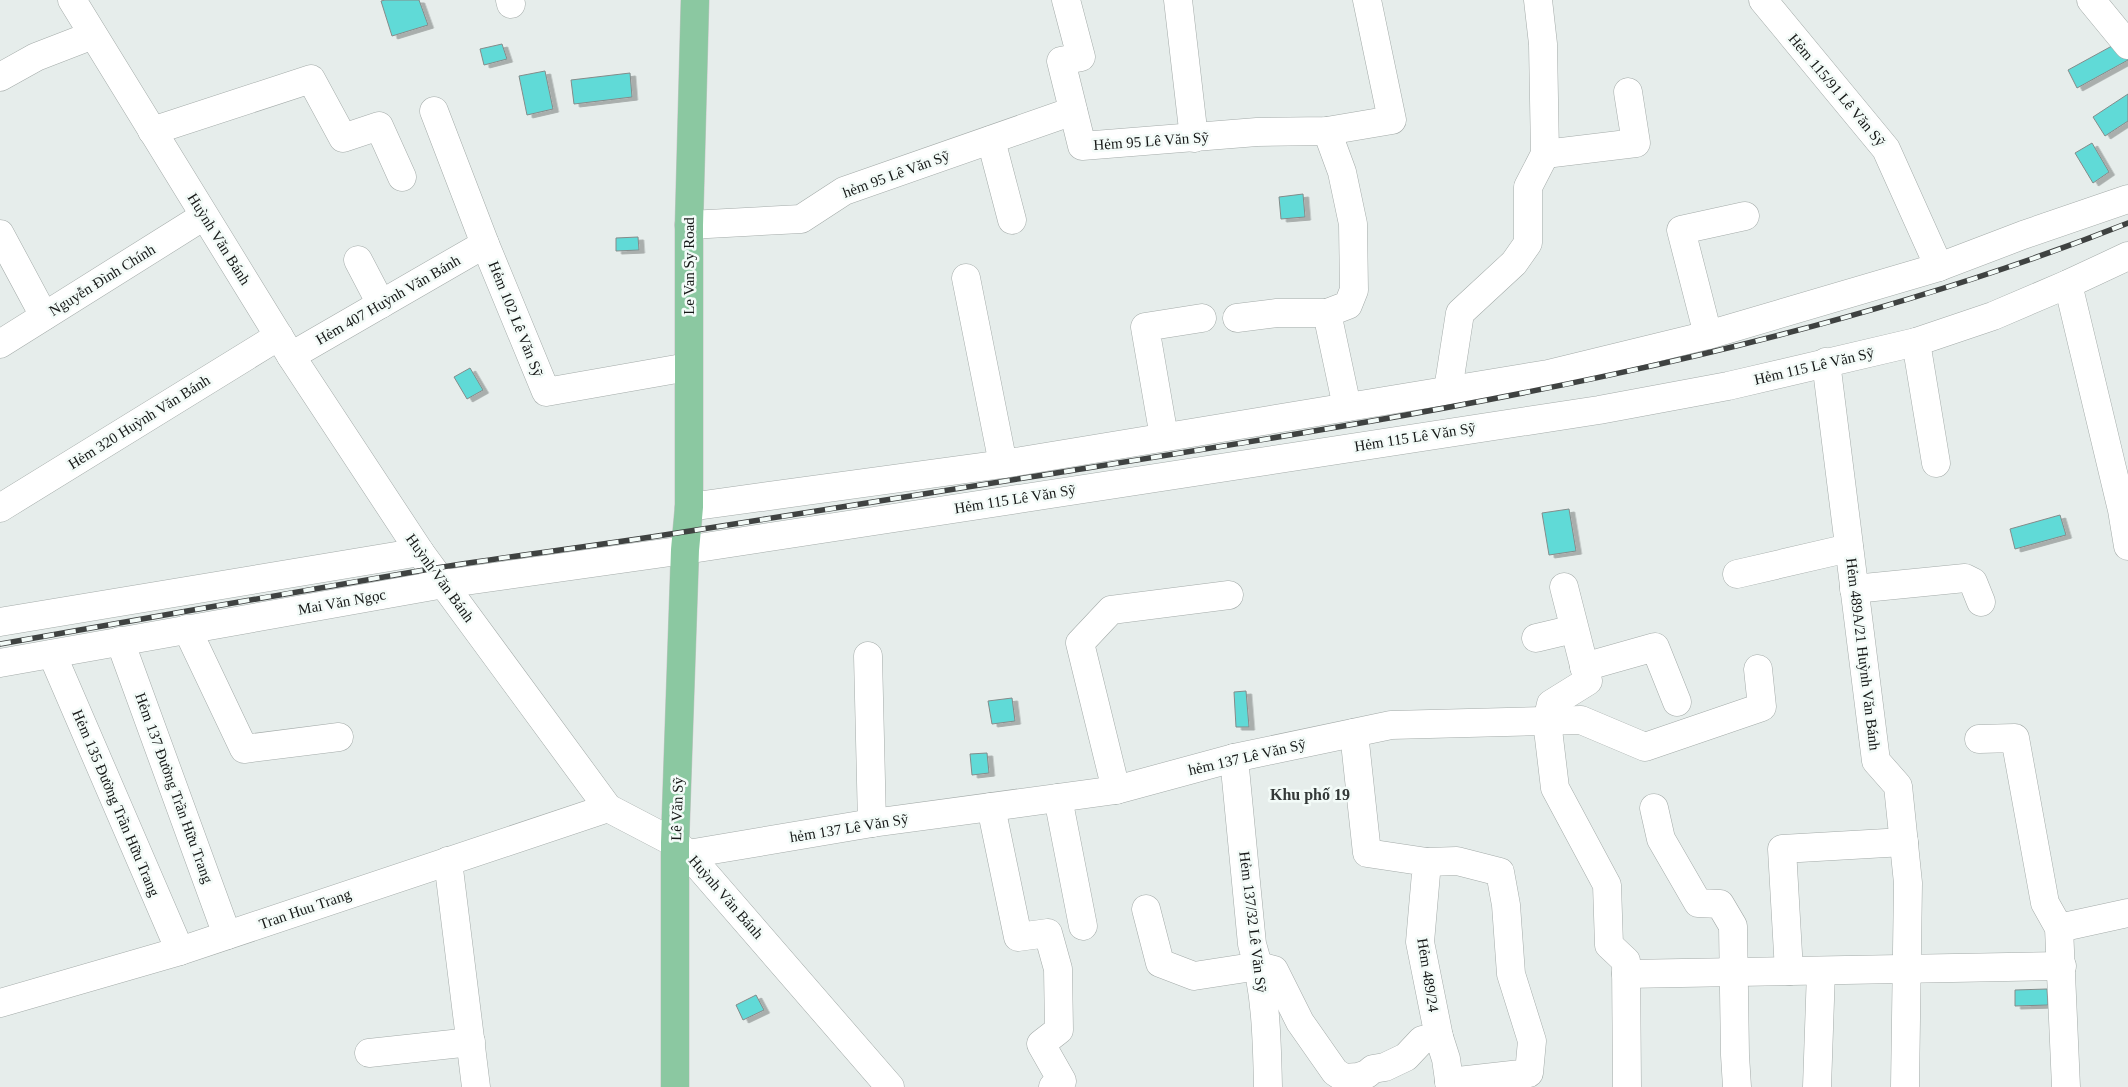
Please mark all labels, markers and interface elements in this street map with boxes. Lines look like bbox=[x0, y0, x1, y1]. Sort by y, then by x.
street label: Hẻm 115/91 Lê Văn Sỹ bbox=[1785, 31, 1889, 150]
street label: Hẻm 95 Lê Văn Sỹ bbox=[1093, 129, 1210, 153]
street label: hẻm 95 Lê Văn Sỹ bbox=[841, 147, 952, 201]
street label: Huỳnh Văn Bánh bbox=[184, 190, 254, 288]
street label: Le Van Sy Road bbox=[681, 217, 697, 315]
street label: Nguyễn Đình Chính bbox=[46, 241, 158, 319]
street label: Hẻm 407 Huỳnh Văn Bánh bbox=[313, 252, 463, 348]
street label: Hẻm 102 Lê Văn Sỹ bbox=[486, 259, 547, 379]
street label: Hẻm 115 Lê Văn Sỹ bbox=[1753, 344, 1876, 388]
street label: Hẻm 320 Huỳnh Văn Bánh bbox=[65, 372, 213, 472]
street label: Hẻm 115 Lê Văn Sỹ bbox=[1353, 419, 1477, 454]
street label: Hẻm 115 Lê Văn Sỹ bbox=[953, 481, 1077, 516]
street label: Huỳnh Văn Bánh bbox=[403, 531, 478, 625]
street label: Hẻm 489A/21 Huỳnh Văn Bánh bbox=[1843, 557, 1883, 752]
street label: Mai Văn Ngọc bbox=[297, 586, 387, 618]
street label: Hẻm 137 Đường Trần Hữu Trang bbox=[132, 691, 216, 886]
street label: Hẻm 135 Đường Trần Hữu Trang bbox=[69, 707, 163, 899]
street label: hẻm 137 Lê Văn Sỹ bbox=[1187, 736, 1308, 778]
street label: Lê Văn Sỹ bbox=[668, 776, 686, 841]
district label: Khu phố 19 bbox=[1270, 786, 1350, 804]
street label: hẻm 137 Lê Văn Sỹ bbox=[789, 811, 910, 845]
street label: Hẻm 137/32 Lê Văn Sỹ bbox=[1236, 850, 1270, 994]
street label: Huỳnh Văn Bánh bbox=[686, 852, 767, 942]
street label: Tran Huu Trang bbox=[257, 886, 354, 932]
street label: Hẻm 489/24 bbox=[1414, 937, 1442, 1014]

